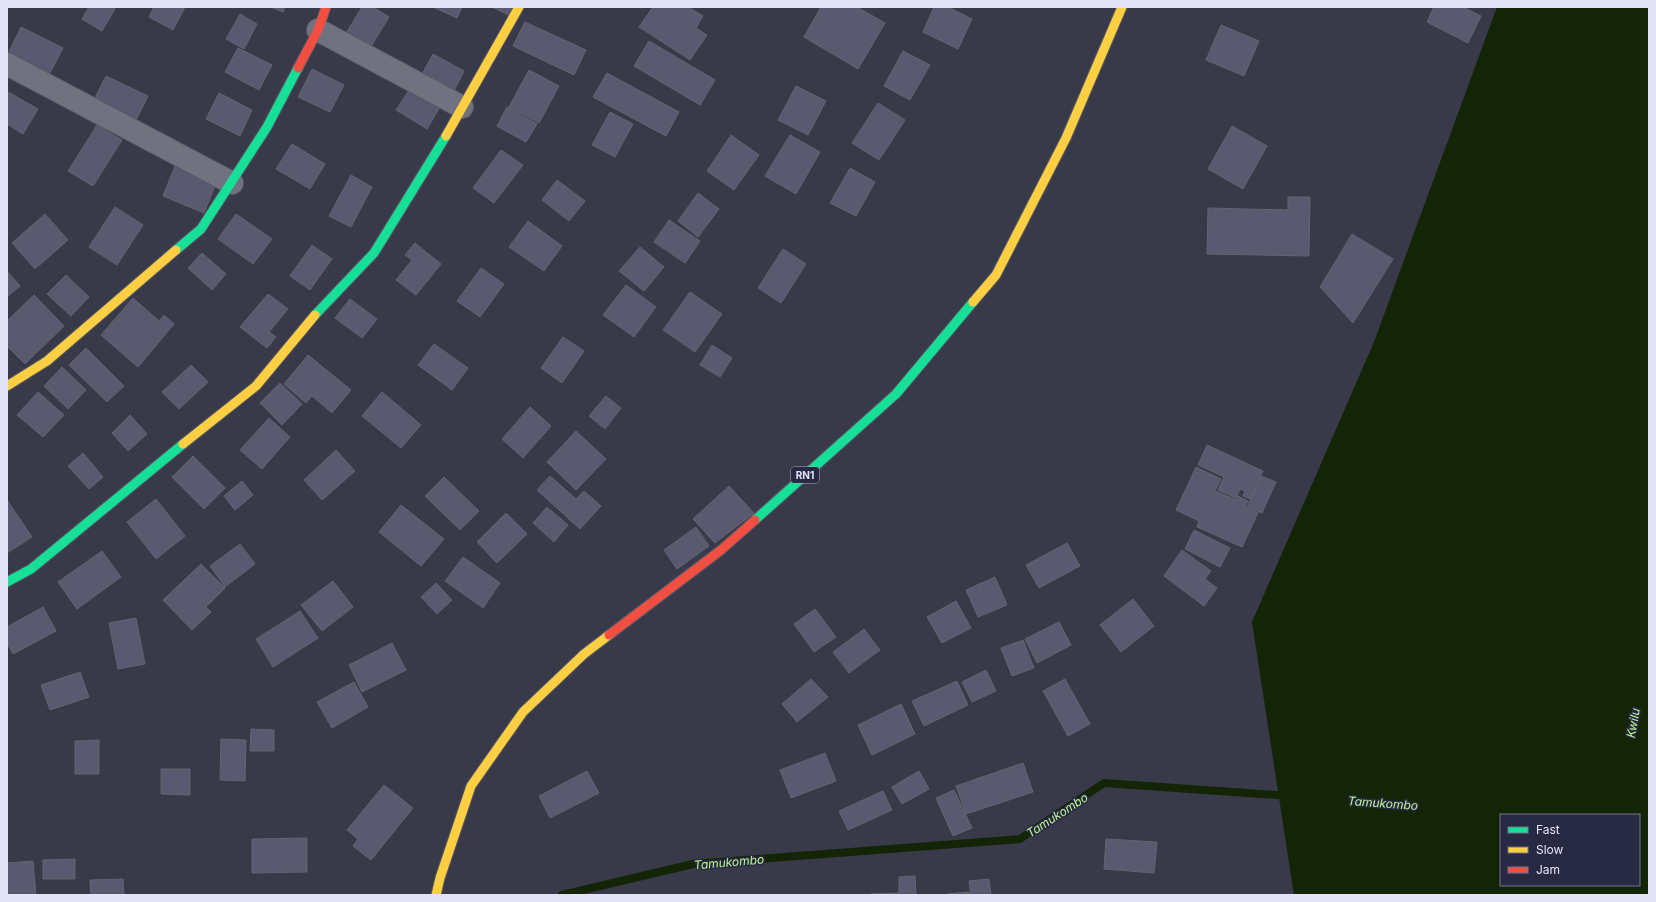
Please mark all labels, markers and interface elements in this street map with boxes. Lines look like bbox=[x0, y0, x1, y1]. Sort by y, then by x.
road number: RN1 bbox=[791, 467, 819, 483]
water label: Kwilu bbox=[1623, 707, 1643, 739]
water label: Tamukombo bbox=[1023, 790, 1091, 840]
water label: Tamukombo bbox=[1347, 793, 1419, 813]
legend bbox=[1500, 814, 1640, 886]
text: Fast bbox=[1536, 822, 1560, 837]
text: Slow bbox=[1536, 842, 1564, 857]
water label: Tamukombo bbox=[693, 851, 765, 873]
text: Jam bbox=[1536, 862, 1560, 877]

